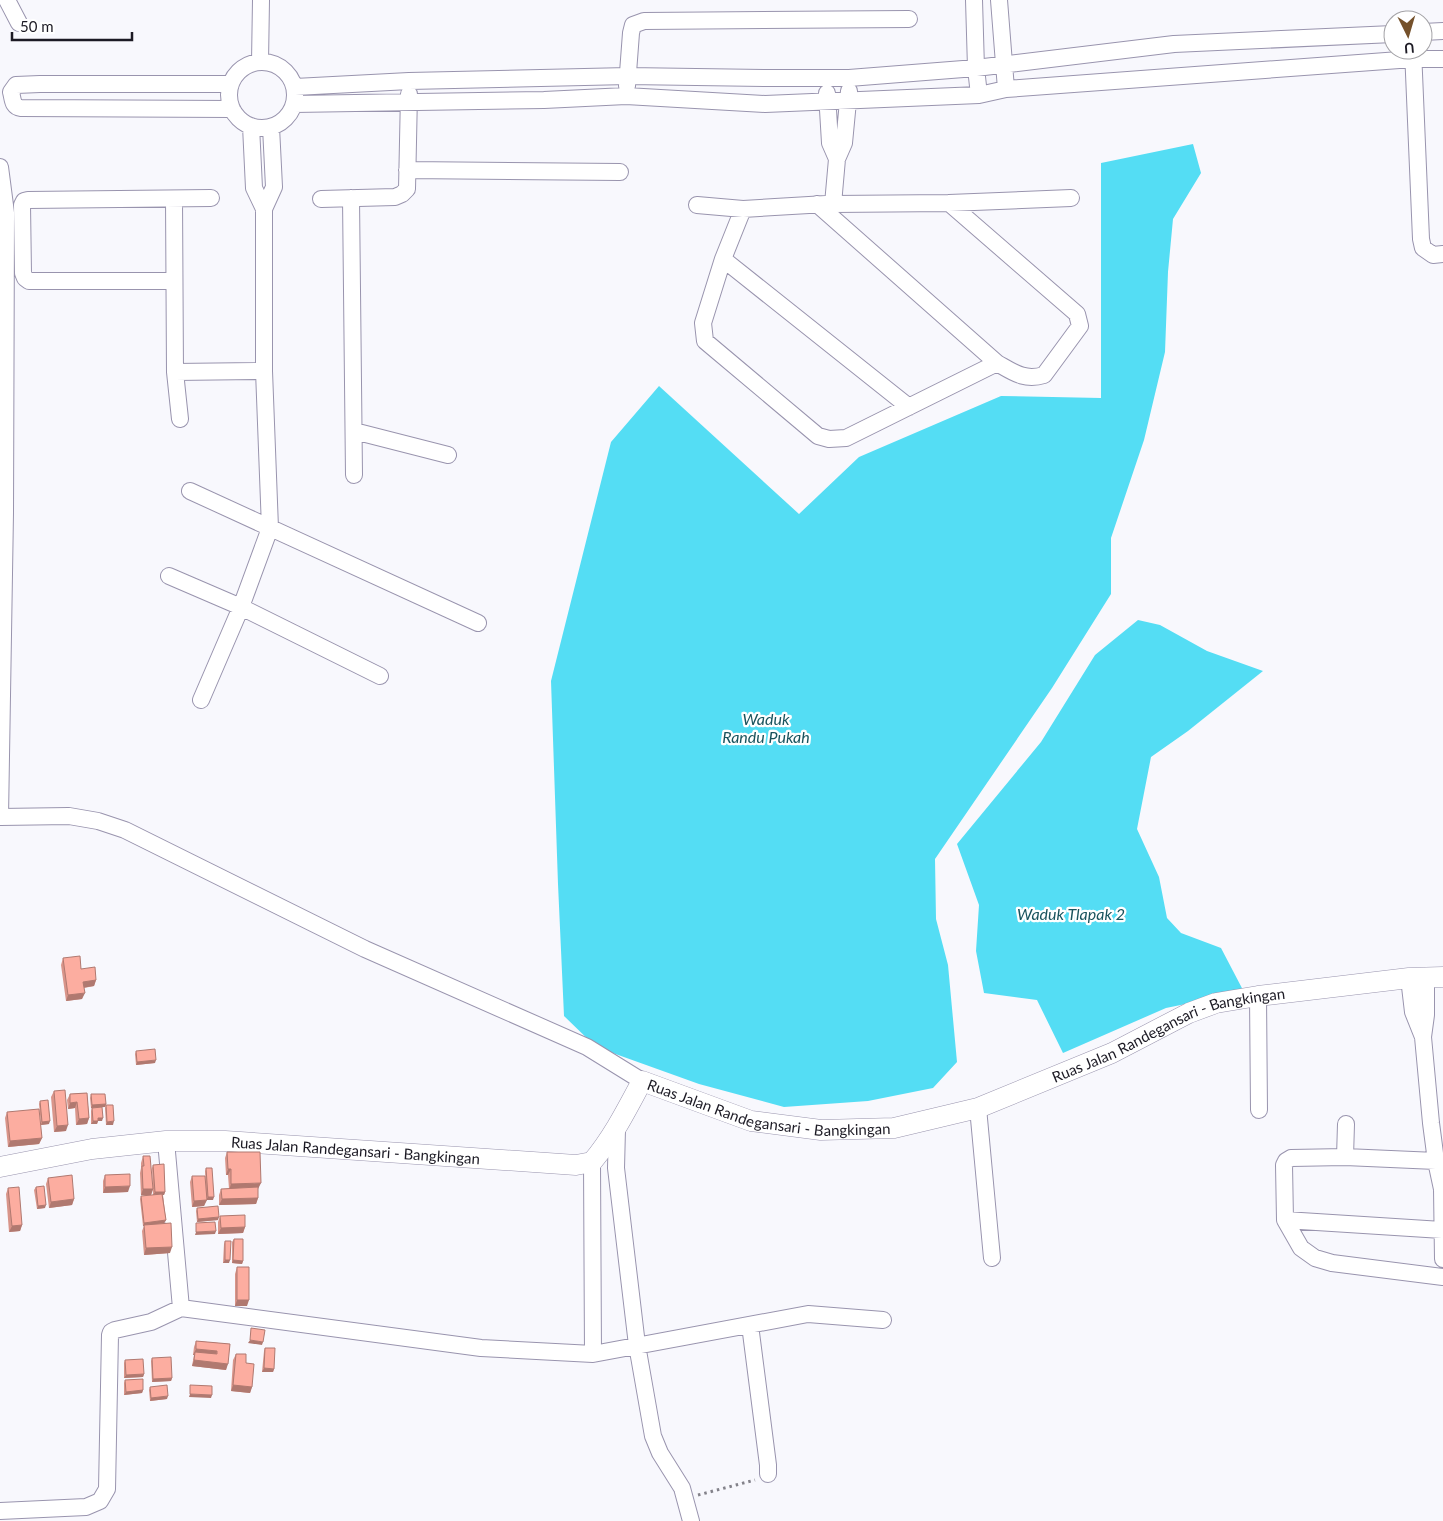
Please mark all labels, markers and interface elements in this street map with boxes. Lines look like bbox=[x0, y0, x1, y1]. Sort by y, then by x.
scale bar bbox=[12, 10, 132, 42]
north arrow bbox=[1383, 10, 1433, 60]
text: 50 m bbox=[20, 17, 54, 35]
text: U bbox=[1403, 40, 1415, 57]
water label: Waduk Randu Pukah bbox=[722, 709, 810, 746]
water label: Waduk Tlapak 2 bbox=[1017, 904, 1125, 923]
street label: Ruas Jalan Randegansari - Bangkingan bbox=[1049, 984, 1286, 1086]
street label: Ruas Jalan Randegansari - Bangkingan bbox=[645, 1075, 891, 1139]
street label: Ruas Jalan Randegansari - Bangkingan bbox=[230, 1132, 481, 1167]

